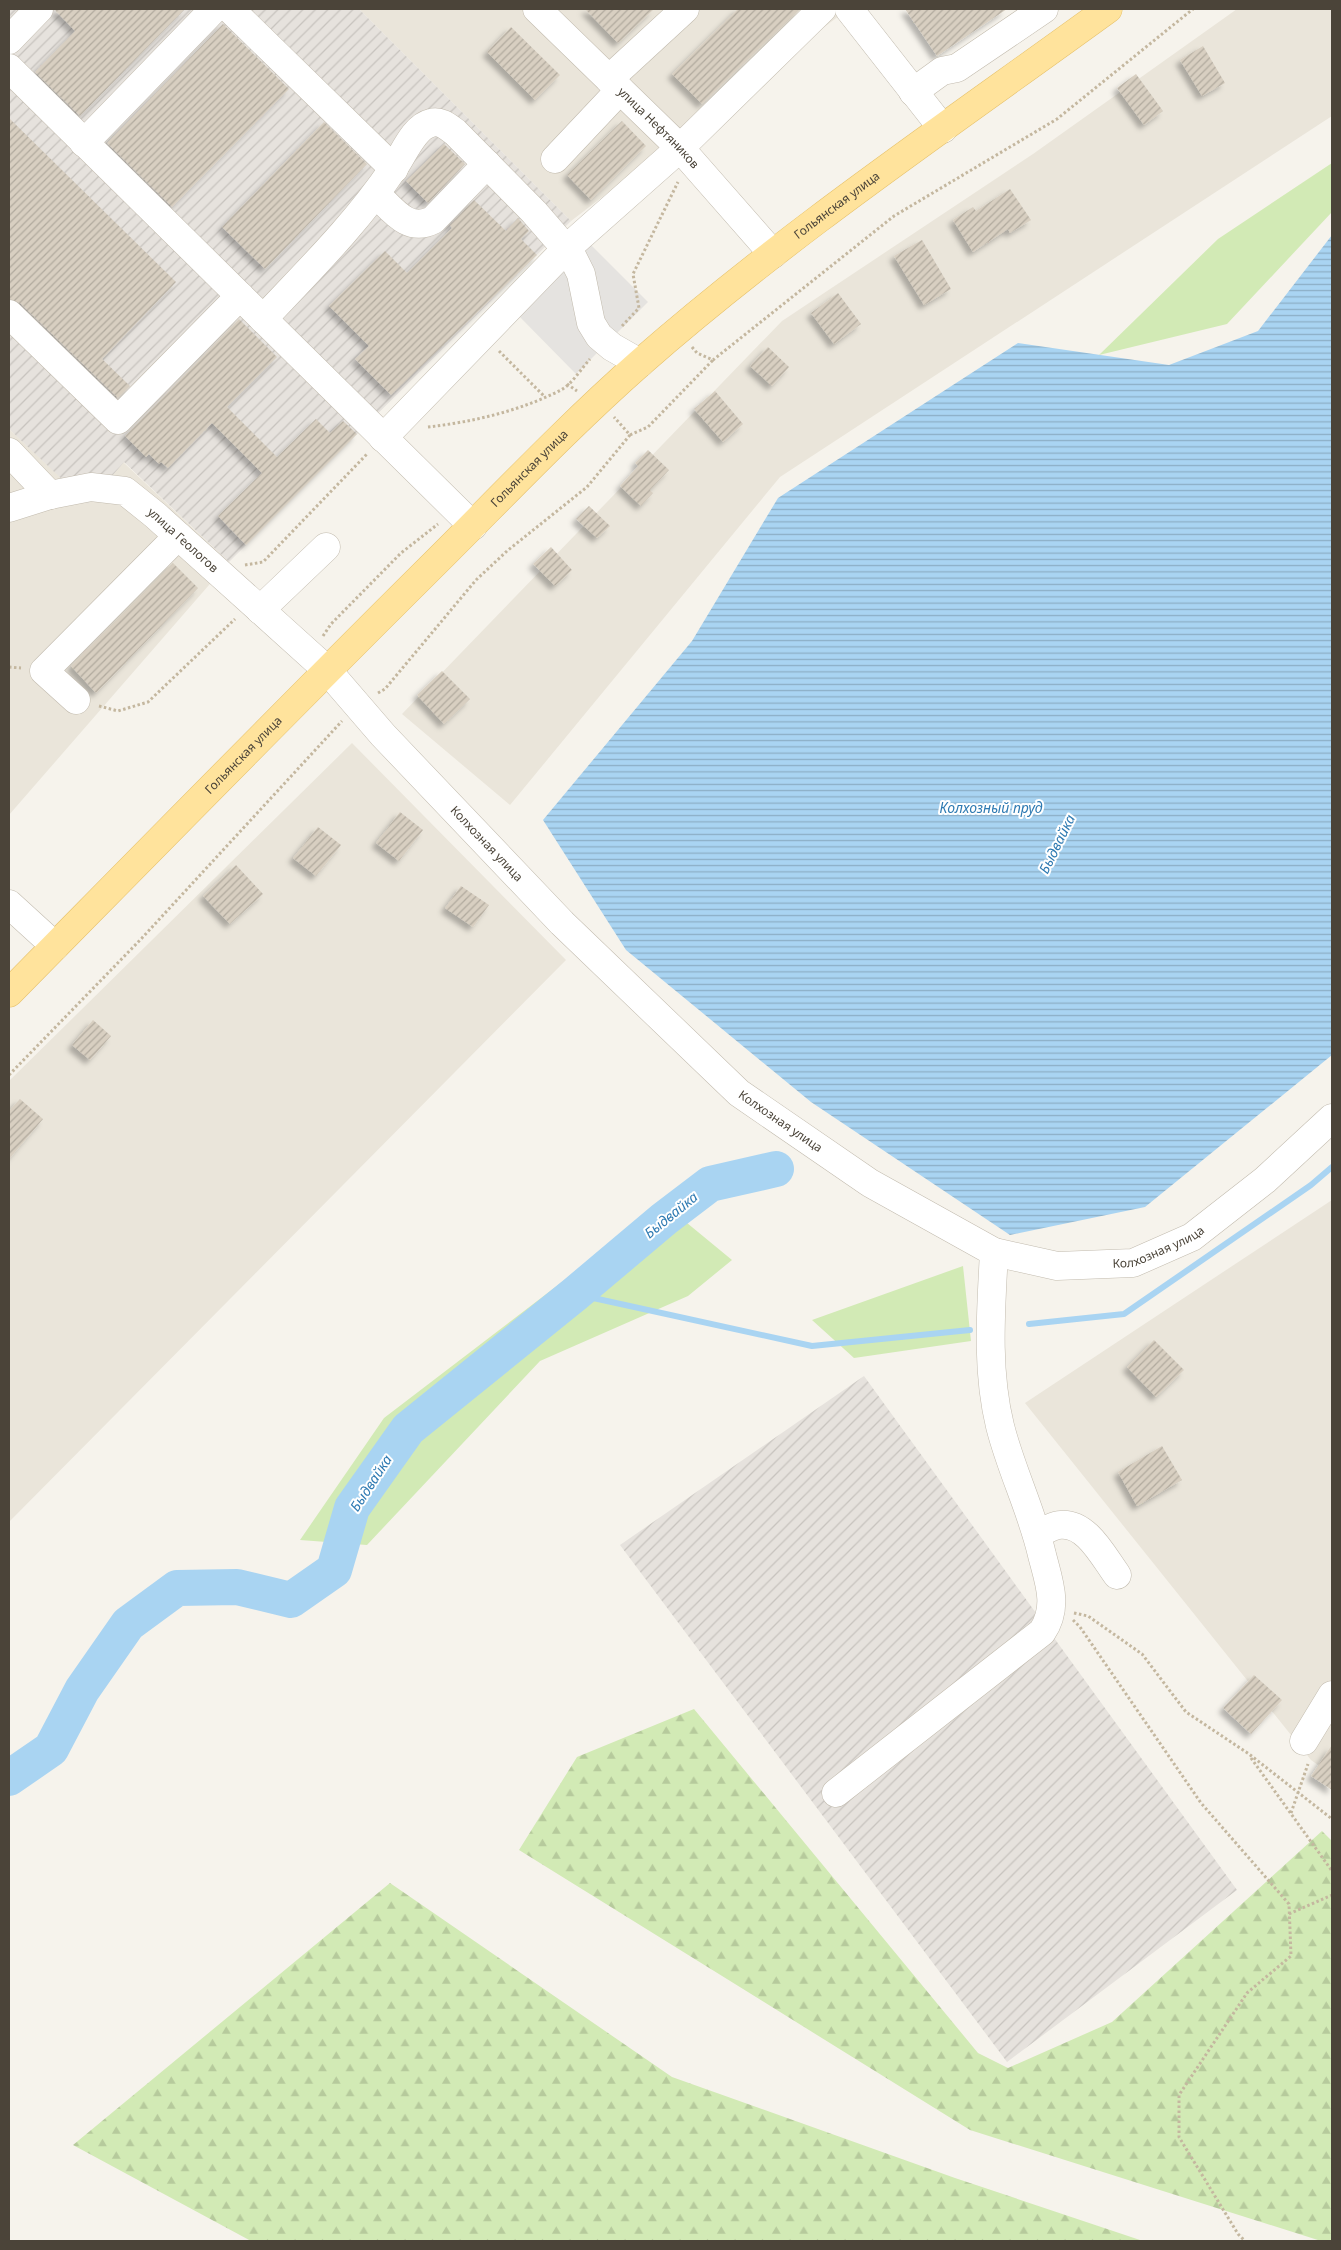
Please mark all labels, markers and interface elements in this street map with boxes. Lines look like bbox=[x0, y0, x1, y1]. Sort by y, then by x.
street label: улица Нефтяников bbox=[614, 83, 703, 172]
street label: Гольянская улица bbox=[790, 167, 883, 243]
street label: Гольянская улица bbox=[486, 425, 572, 511]
street label: улица Геологов bbox=[144, 503, 222, 576]
street label: Гольянская улица bbox=[201, 712, 285, 797]
water label: Колхозный пруд bbox=[940, 798, 1043, 817]
street label: Колхозная улица bbox=[447, 802, 527, 885]
water label: Быдвайка bbox=[1034, 811, 1079, 877]
street label: Колхозная улица bbox=[735, 1086, 826, 1156]
water label: Быдвайка bbox=[640, 1187, 701, 1242]
street label: Колхозная улица bbox=[1112, 1222, 1208, 1272]
water label: Быдвайка bbox=[345, 1451, 396, 1515]

